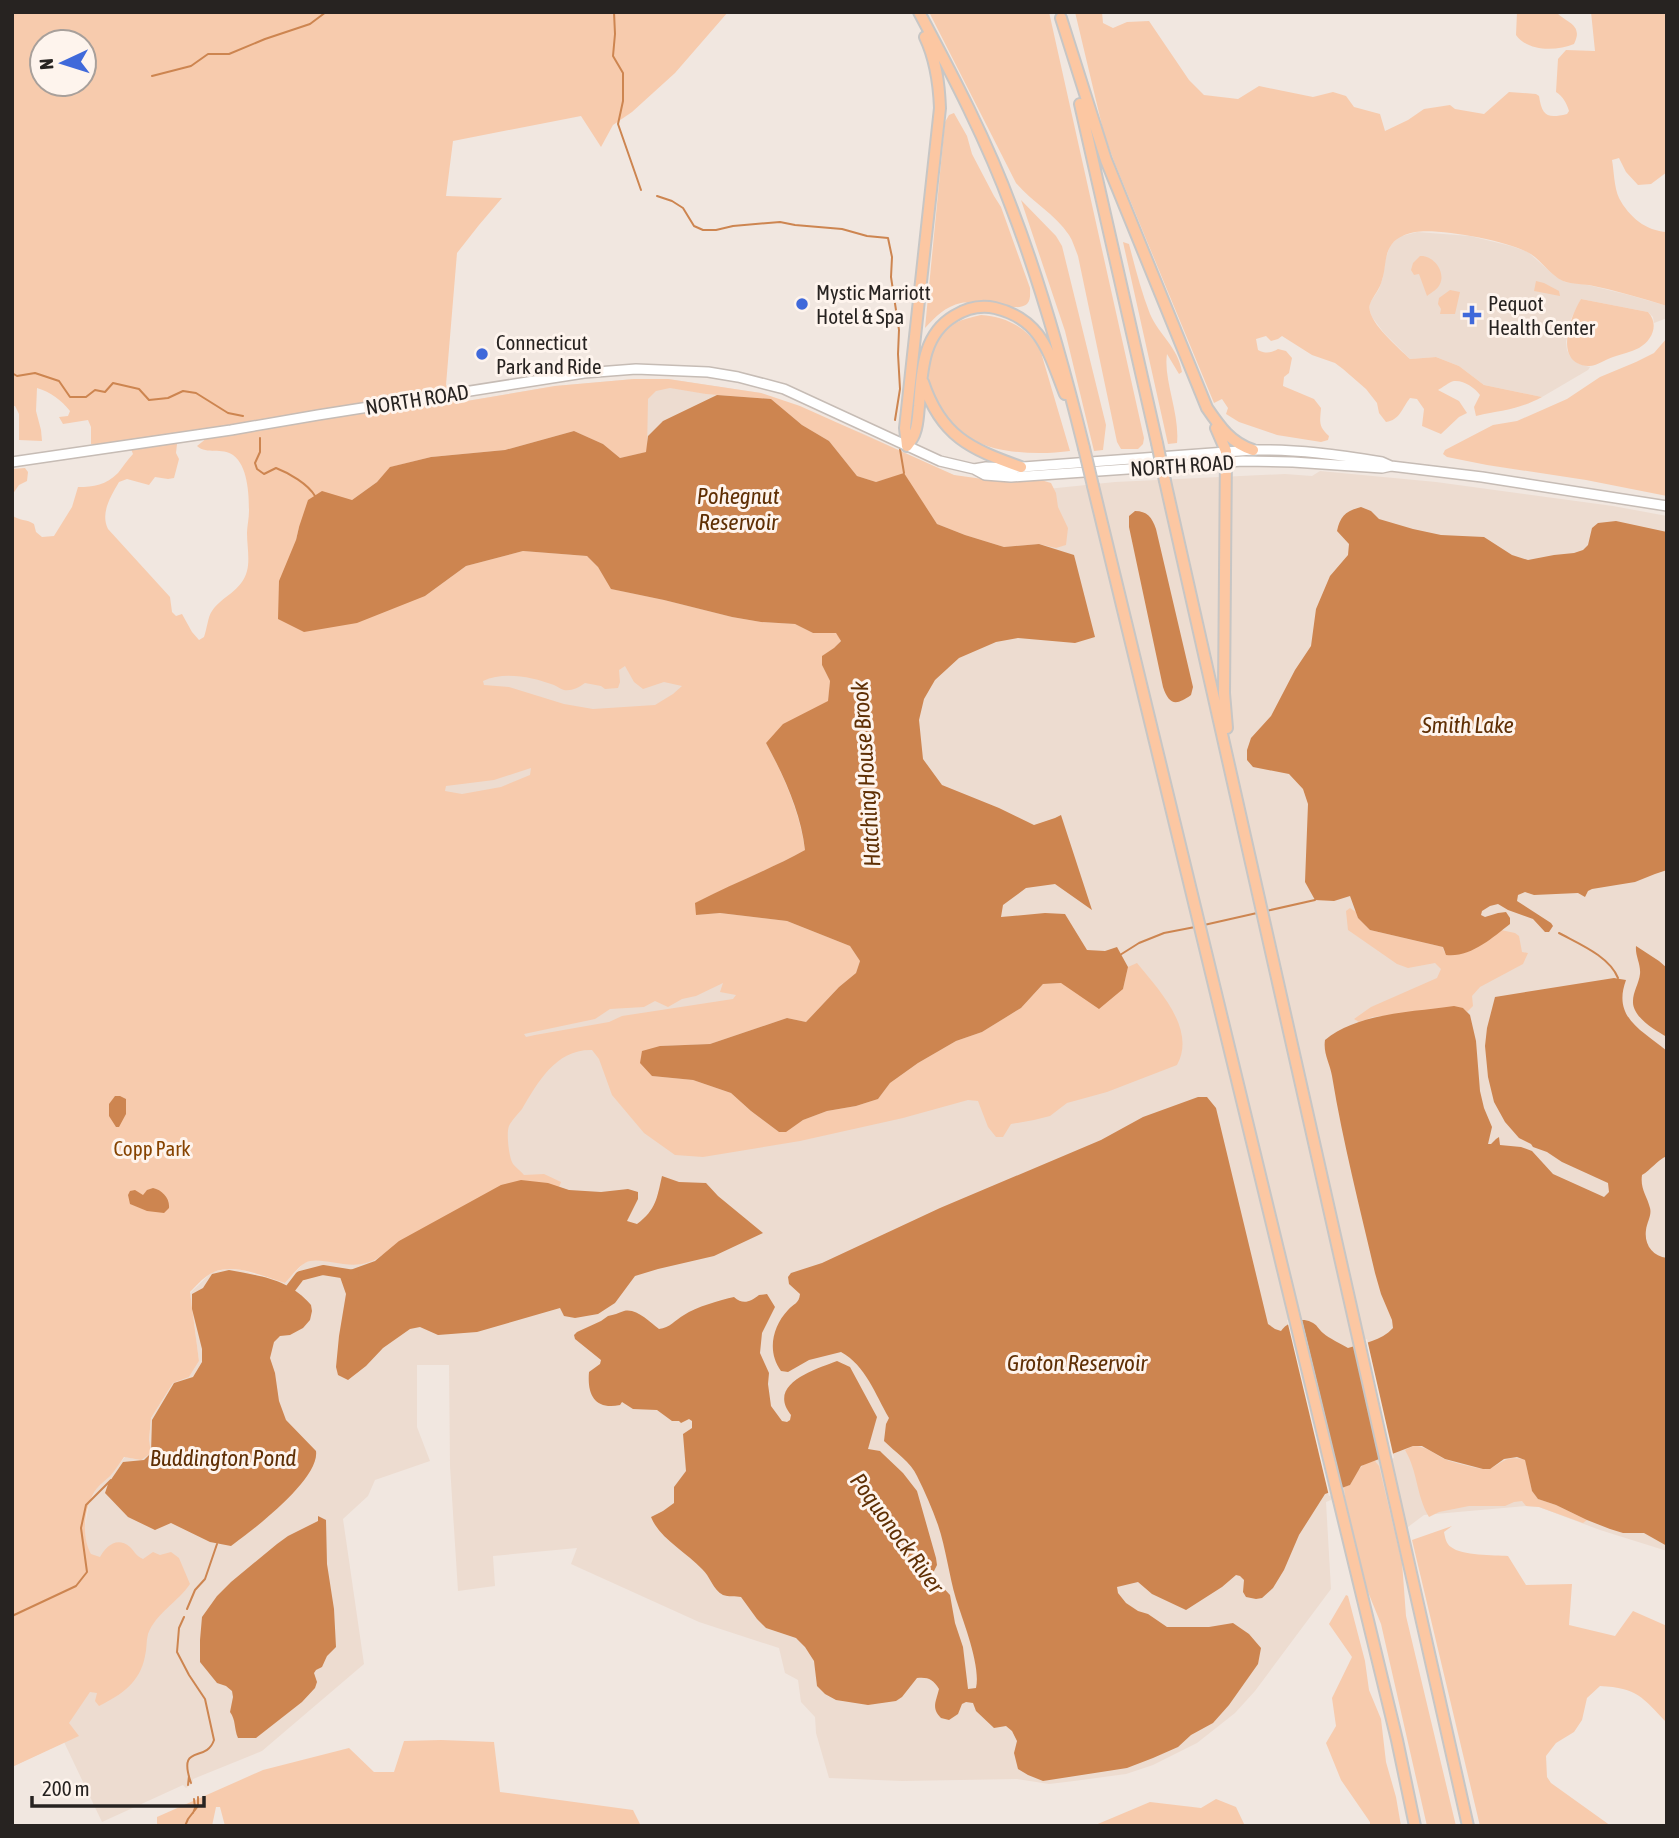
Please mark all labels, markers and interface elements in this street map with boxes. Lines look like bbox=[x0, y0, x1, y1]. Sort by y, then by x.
north arrow bbox=[28, 28, 98, 98]
text: N bbox=[35, 58, 57, 71]
place label: Mystic Marriott Hotel & Spa bbox=[816, 280, 931, 328]
place label: Pequot Health Center bbox=[1488, 291, 1596, 339]
marker: Mystic Marriott Hotel & Spa bbox=[794, 296, 810, 312]
marker: Pequot Health Center bbox=[1462, 305, 1482, 325]
place label: Connecticut Park and Ride bbox=[496, 330, 602, 378]
marker: Connecticut Park and Ride bbox=[474, 346, 490, 362]
street label: NORTH ROAD bbox=[364, 379, 470, 419]
street label: NORTH ROAD bbox=[1129, 449, 1235, 481]
water label: Pohegnut Reservoir bbox=[697, 483, 780, 535]
water label: Hatching House Brook bbox=[846, 679, 885, 868]
water label: Smith Lake bbox=[1421, 712, 1514, 738]
park label: Copp Park bbox=[113, 1136, 191, 1160]
water label: Groton Reservoir bbox=[1007, 1350, 1148, 1376]
water label: Buddington Pond bbox=[150, 1445, 296, 1471]
water label: Poquonock River bbox=[845, 1468, 950, 1599]
scale bar bbox=[32, 1764, 203, 1808]
text: 200 m bbox=[42, 1776, 90, 1800]

